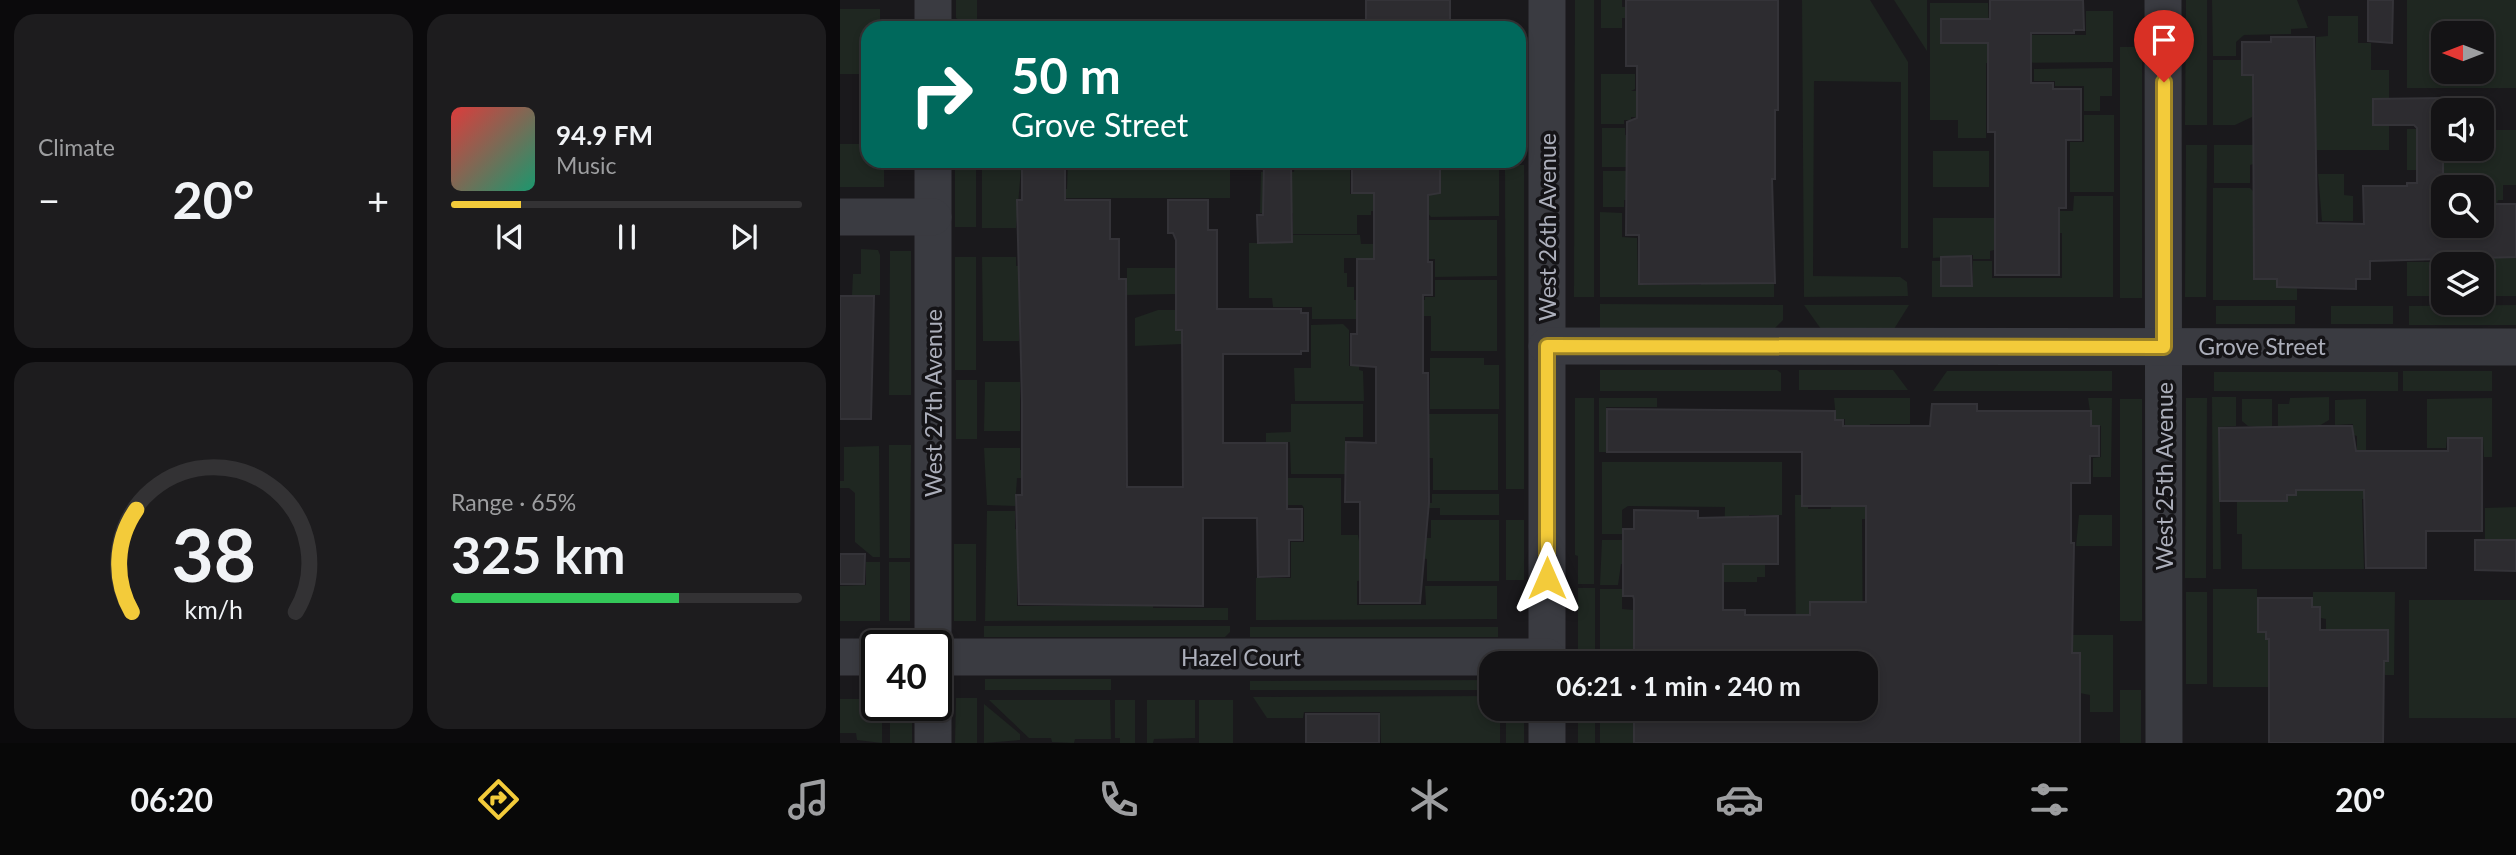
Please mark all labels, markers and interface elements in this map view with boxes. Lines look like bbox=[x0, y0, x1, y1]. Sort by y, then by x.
pin bbox=[2134, 10, 2194, 82]
icon: arrive bbox=[2145, 21, 2183, 59]
north arrow bbox=[2431, 21, 2494, 84]
map controls bbox=[2431, 21, 2494, 315]
text: 50 m bbox=[1011, 46, 1121, 104]
icon: right bbox=[896, 49, 987, 140]
button: sound bbox=[2431, 98, 2494, 161]
text: Grove Street bbox=[1011, 105, 1188, 144]
text: 94.9 FM bbox=[556, 119, 653, 151]
text: Climate bbox=[38, 133, 115, 161]
street label: West 26th Avenue bbox=[1533, 133, 1561, 321]
text: Music bbox=[556, 151, 616, 179]
text: 20° bbox=[173, 168, 254, 230]
button: search bbox=[2431, 175, 2494, 238]
text: − bbox=[38, 177, 60, 223]
text: + bbox=[367, 177, 389, 223]
icon: previous bbox=[491, 218, 529, 256]
icon: pause bbox=[608, 218, 646, 256]
icon: next bbox=[725, 218, 763, 256]
button: layers bbox=[2431, 252, 2494, 315]
street label: West 27th Avenue bbox=[919, 309, 947, 497]
street label: Grove Street bbox=[2198, 332, 2326, 360]
street label: West 25th Avenue bbox=[2150, 382, 2178, 570]
text: Range · 65% bbox=[451, 488, 576, 516]
text: 38 bbox=[171, 510, 256, 598]
text: 325 km bbox=[451, 523, 625, 585]
position arrow bbox=[1510, 541, 1584, 615]
text: km/h bbox=[184, 593, 243, 623]
speed limit sign: 40 bbox=[861, 630, 952, 721]
street label: Hazel Court bbox=[1181, 643, 1302, 671]
text: 06:21 · 1 min · 240 m bbox=[1556, 670, 1801, 702]
icon: directions bbox=[474, 775, 523, 824]
icon: music bbox=[784, 775, 833, 824]
icon: phone bbox=[1094, 775, 1143, 824]
icon: climate bbox=[1405, 775, 1454, 824]
icon: car bbox=[1715, 775, 1764, 824]
icon: filters bbox=[2025, 775, 2074, 824]
text: 06:20 bbox=[131, 780, 213, 819]
text: 20° bbox=[2335, 780, 2385, 819]

